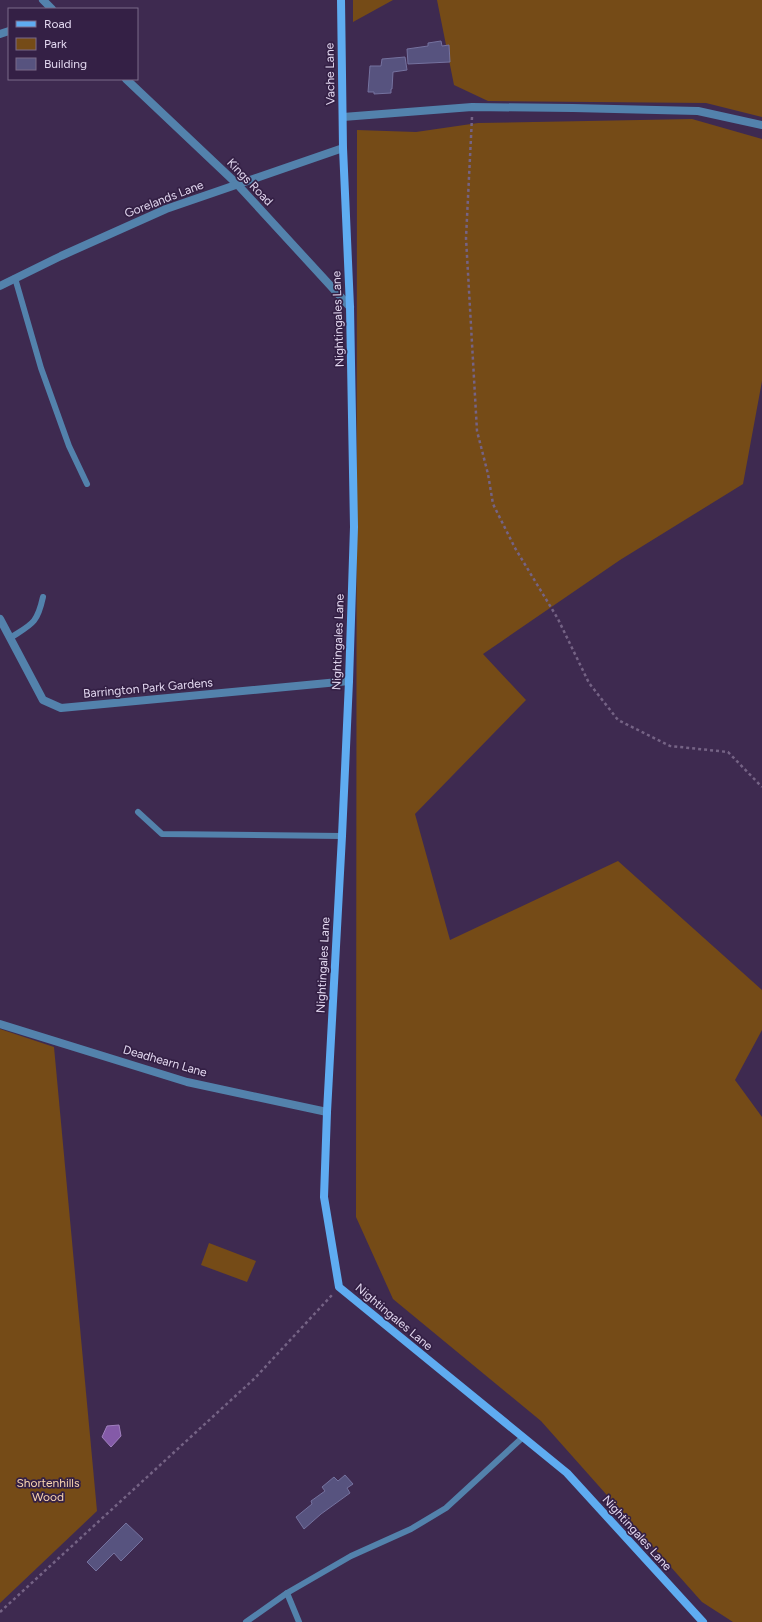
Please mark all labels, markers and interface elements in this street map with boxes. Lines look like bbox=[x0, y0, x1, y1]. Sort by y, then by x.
legend bbox=[8, 8, 138, 80]
text: Road bbox=[44, 17, 72, 31]
text: Park bbox=[44, 37, 67, 51]
street label: Vache Lane bbox=[322, 42, 338, 105]
text: Building bbox=[44, 57, 87, 71]
street label: Kings Road bbox=[224, 156, 276, 208]
street label: Gorelands Lane bbox=[123, 177, 206, 220]
street label: Nightingales Lane bbox=[329, 270, 347, 367]
street label: Nightingales Lane bbox=[329, 593, 347, 690]
street label: Barrington Park Gardens bbox=[83, 675, 214, 701]
street label: Nightingales Lane bbox=[313, 916, 333, 1013]
street label: Deadhearn Lane bbox=[121, 1042, 209, 1080]
street label: Nightingales Lane bbox=[353, 1281, 436, 1354]
park label: Shortenhills Wood bbox=[16, 1476, 80, 1504]
street label: Nightingales Lane bbox=[600, 1493, 675, 1574]

